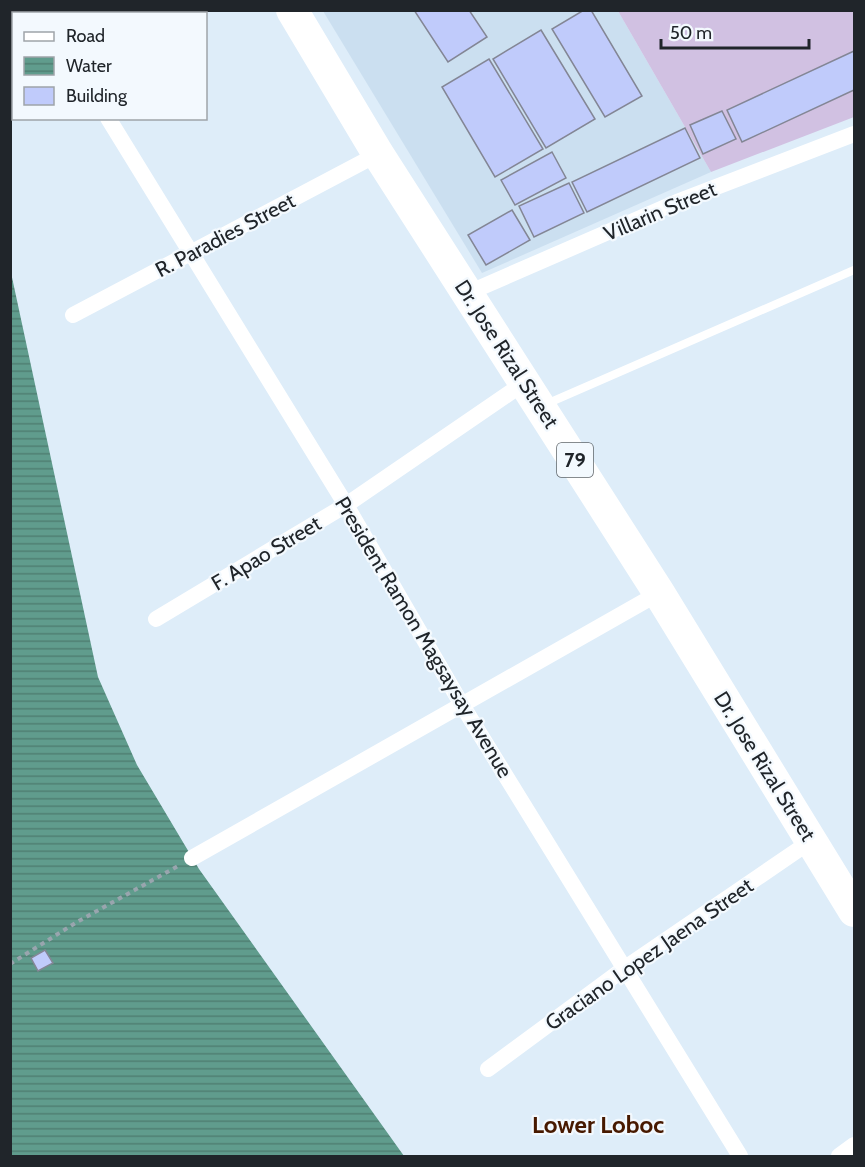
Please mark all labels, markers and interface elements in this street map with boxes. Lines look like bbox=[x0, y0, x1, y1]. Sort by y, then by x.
legend bbox=[12, 12, 207, 120]
scale bar bbox=[661, 12, 810, 50]
text: 50 m bbox=[670, 22, 712, 44]
text: Road bbox=[66, 25, 105, 47]
text: Water bbox=[66, 55, 112, 77]
text: Building bbox=[66, 85, 128, 107]
street label: Villarin Street bbox=[600, 176, 720, 246]
street label: R. Paradies Street bbox=[151, 188, 299, 282]
street label: Dr. Jose Rizal Street bbox=[450, 275, 564, 433]
road number: 79 bbox=[557, 443, 593, 477]
street label: President Ramon Magsaysay Avenue bbox=[330, 492, 518, 782]
street label: F. Apao Street bbox=[207, 510, 325, 596]
street label: Dr. Jose Rizal Street bbox=[709, 687, 821, 845]
street label: Graciano Lopez Jaena Street bbox=[540, 873, 758, 1035]
district label: Lower Loboc bbox=[532, 1110, 664, 1139]

